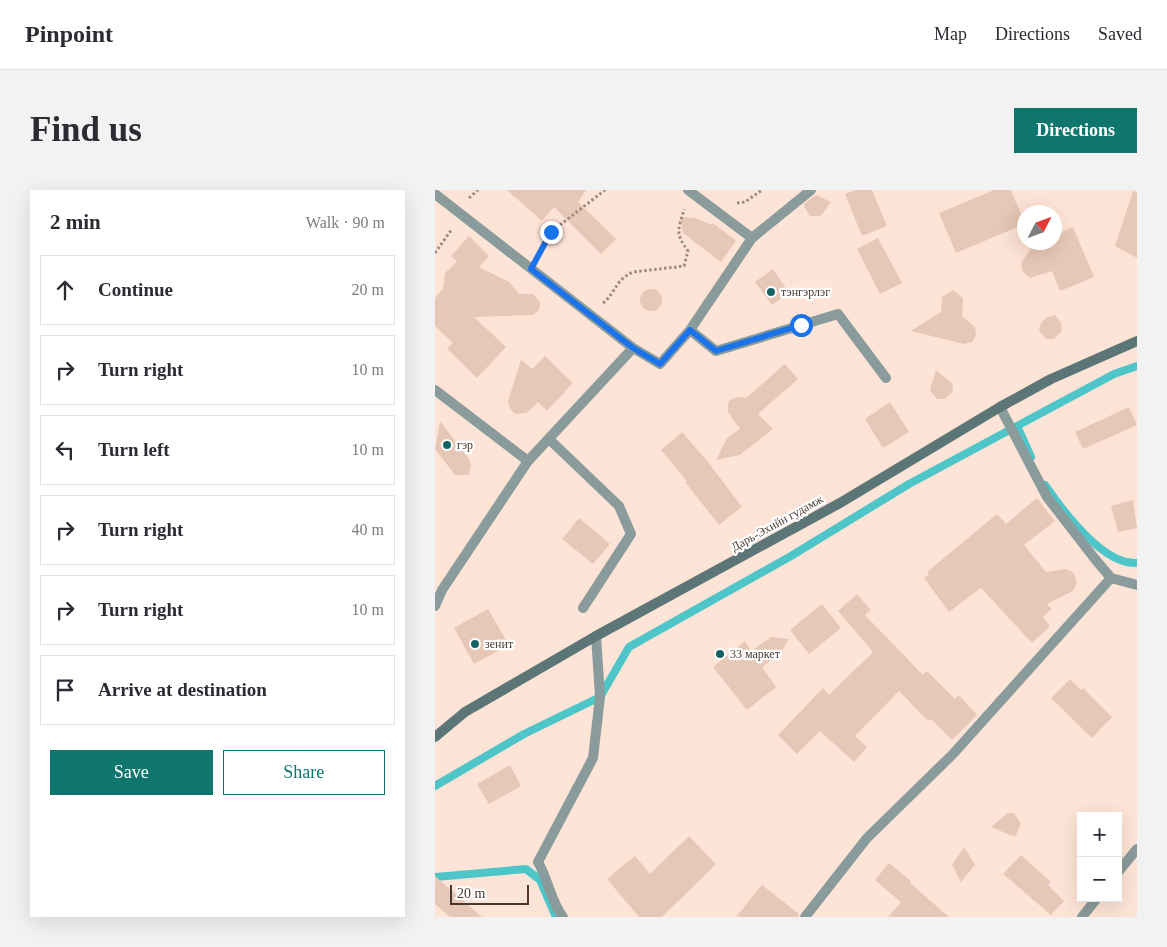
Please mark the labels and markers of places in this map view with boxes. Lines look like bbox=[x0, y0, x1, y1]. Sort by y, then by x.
place label: тэнгэрлэг bbox=[781, 285, 830, 299]
marker: тэнгэрлэг bbox=[765, 286, 777, 298]
place label: гэр bbox=[457, 438, 473, 452]
marker: гэр bbox=[441, 439, 453, 451]
place label: зенит bbox=[485, 637, 514, 651]
marker: зенит bbox=[469, 638, 481, 650]
place label: 33 маркет bbox=[730, 647, 781, 661]
marker: 33 маркет bbox=[714, 648, 726, 660]

